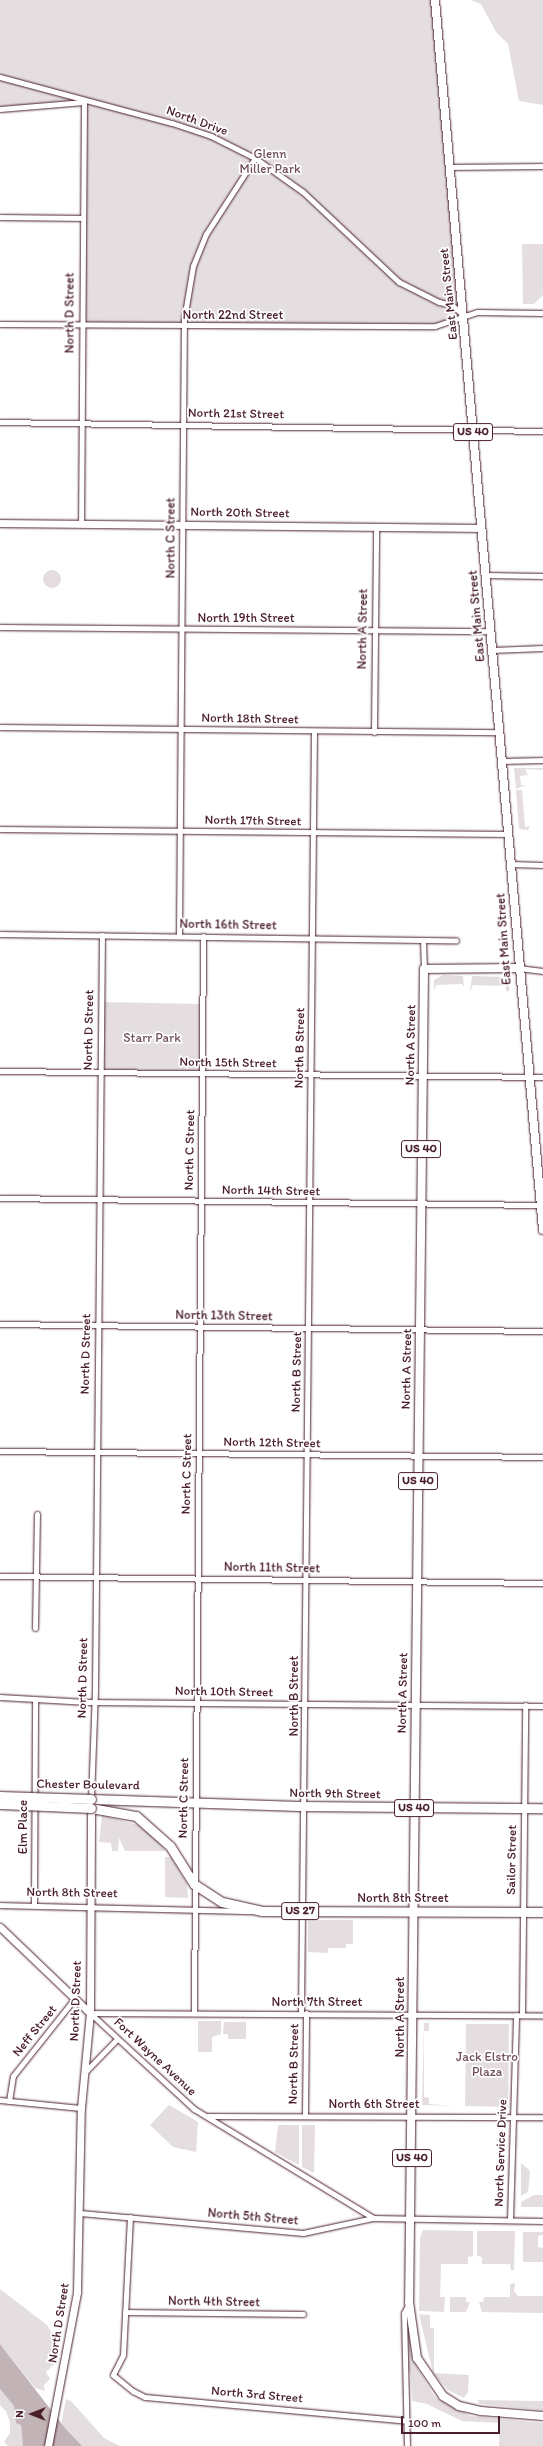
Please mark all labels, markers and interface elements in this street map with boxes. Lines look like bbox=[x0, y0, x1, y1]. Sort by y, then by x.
street label: North Drive bbox=[164, 103, 230, 139]
park label: Glenn Miller Park bbox=[240, 147, 300, 178]
street label: East Main Street bbox=[436, 247, 462, 341]
street label: North D Street bbox=[62, 272, 78, 354]
street label: North 22nd Street bbox=[183, 307, 283, 323]
street label: North 21st Street bbox=[188, 405, 284, 423]
road number: US 40 bbox=[452, 422, 494, 442]
street label: North C Street bbox=[163, 498, 179, 578]
street label: North 20th Street bbox=[190, 504, 290, 522]
street label: East Main Street bbox=[465, 569, 489, 663]
street label: North A Street bbox=[354, 588, 372, 670]
street label: North 19th Street bbox=[198, 610, 294, 626]
street label: North 18th Street bbox=[201, 710, 299, 728]
street label: North 17th Street bbox=[205, 812, 301, 830]
street label: East Main Street bbox=[493, 892, 515, 986]
street label: North 16th Street bbox=[179, 916, 277, 934]
street label: North D Street bbox=[80, 989, 98, 1071]
street label: North A Street bbox=[402, 1004, 420, 1086]
street label: North B Street bbox=[291, 1007, 309, 1089]
park label: Starr Park bbox=[123, 1030, 181, 1046]
street label: North 15th Street bbox=[179, 1054, 277, 1072]
street label: North C Street bbox=[181, 1109, 199, 1191]
road number: US 40 bbox=[400, 1139, 442, 1159]
street label: North 14th Street bbox=[222, 1182, 320, 1200]
street label: North 13th Street bbox=[175, 1307, 273, 1325]
street label: North D Street bbox=[77, 1313, 95, 1395]
street label: North A Street bbox=[398, 1328, 416, 1410]
street label: North B Street bbox=[288, 1331, 306, 1413]
street label: North C Street bbox=[178, 1433, 196, 1515]
street label: North 12th Street bbox=[223, 1434, 321, 1452]
road number: US 40 bbox=[397, 1471, 439, 1491]
street label: North 11th Street bbox=[224, 1559, 320, 1577]
street label: North D Street bbox=[74, 1637, 92, 1719]
street label: North A Street bbox=[394, 1652, 412, 1734]
street label: North B Street bbox=[286, 1656, 302, 1736]
street label: North 10th Street bbox=[175, 1683, 273, 1701]
street label: North C Street bbox=[175, 1757, 193, 1839]
street label: Chester Boulevard bbox=[36, 1776, 140, 1794]
street label: North 9th Street bbox=[289, 1785, 381, 1803]
road number: US 40 bbox=[393, 1798, 435, 1818]
street label: Elm Place bbox=[15, 1800, 31, 1854]
street label: Sailor Street bbox=[504, 1825, 520, 1895]
street label: North 8th Street bbox=[26, 1884, 118, 1902]
street label: North 8th Street bbox=[357, 1890, 449, 1906]
road number: US 27 bbox=[281, 1901, 319, 1921]
street label: North D Street bbox=[67, 1960, 85, 2042]
street label: North A Street bbox=[392, 1977, 408, 2057]
street label: North 7th Street bbox=[272, 1994, 362, 2010]
street label: Neff Street bbox=[10, 2002, 60, 2060]
street label: Fort Wayne Avenue bbox=[111, 2015, 199, 2099]
street label: North B Street bbox=[285, 2023, 303, 2105]
park label: Jack Elstro Plaza bbox=[456, 2050, 518, 2081]
street label: North 6th Street bbox=[329, 2096, 419, 2112]
street label: North Service Drive bbox=[491, 2099, 511, 2207]
road number: US 40 bbox=[391, 2148, 433, 2168]
street label: North 5th Street bbox=[207, 2205, 299, 2229]
street label: North D Street bbox=[45, 2282, 73, 2364]
street label: North 4th Street bbox=[168, 2293, 260, 2311]
street label: North 3rd Street bbox=[211, 2383, 303, 2407]
north arrow bbox=[12, 2394, 52, 2434]
scale bar bbox=[403, 2408, 502, 2434]
text: N bbox=[13, 2410, 26, 2418]
text: 100 m bbox=[408, 2416, 441, 2430]

